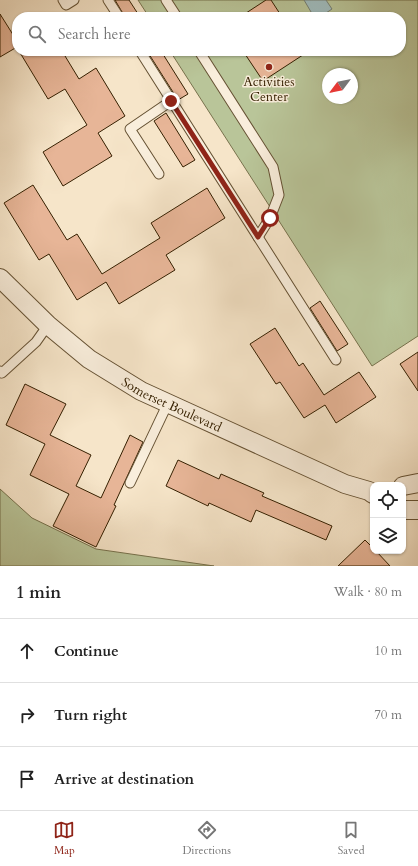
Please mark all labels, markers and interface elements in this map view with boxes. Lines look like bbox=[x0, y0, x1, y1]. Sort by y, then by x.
search box bbox=[12, 12, 406, 56]
icon: search bbox=[26, 23, 48, 45]
text: Search here bbox=[58, 24, 131, 44]
marker: Activities Center bbox=[264, 62, 274, 72]
north arrow bbox=[322, 68, 358, 104]
place label: Activities Center bbox=[243, 73, 295, 106]
route end bbox=[162, 92, 180, 110]
route start bbox=[261, 209, 279, 227]
street label: Somerset Boulevard bbox=[118, 373, 225, 437]
map controls bbox=[370, 482, 406, 554]
button: locate bbox=[370, 482, 406, 518]
button: layers bbox=[370, 518, 406, 554]
text: 1 min bbox=[16, 581, 61, 604]
text: Walk · 80 m bbox=[334, 583, 402, 601]
icon: ahead bbox=[16, 640, 38, 662]
text: Continue bbox=[54, 641, 119, 661]
text: 10 m bbox=[374, 642, 402, 660]
icon: right bbox=[16, 704, 38, 726]
text: Turn right bbox=[54, 705, 127, 725]
text: 70 m bbox=[374, 706, 402, 724]
icon: arrive bbox=[16, 768, 38, 790]
text: Arrive at destination bbox=[54, 769, 194, 789]
tab: Map bbox=[53, 819, 75, 858]
tab: Directions bbox=[182, 819, 231, 858]
tab: Saved bbox=[338, 819, 365, 858]

